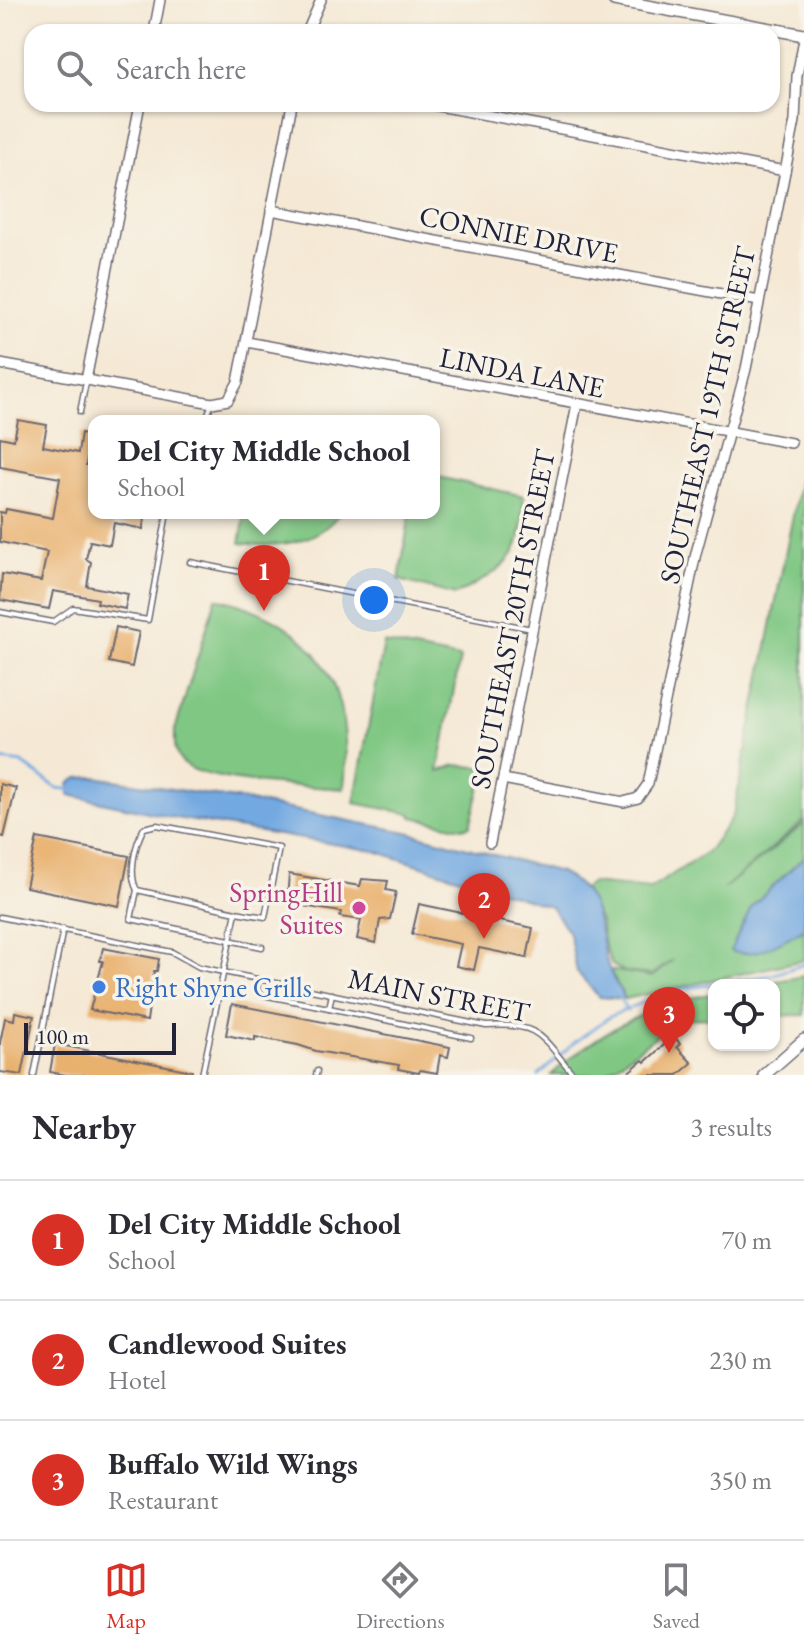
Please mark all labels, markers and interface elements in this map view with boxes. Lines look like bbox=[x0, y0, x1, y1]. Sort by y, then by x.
search box bbox=[24, 24, 780, 112]
icon: search bbox=[52, 46, 96, 90]
text: Search here bbox=[116, 49, 246, 88]
street label: CONNIE DRIVE bbox=[417, 197, 622, 271]
street label: SOUTHEAST 19TH STREET bbox=[651, 243, 763, 587]
street label: LINDA LANE bbox=[437, 338, 608, 406]
popup bbox=[88, 415, 440, 519]
text: Del City Middle School bbox=[117, 431, 411, 470]
street label: SOUTHEAST 20TH STREET bbox=[461, 446, 563, 792]
text: School bbox=[117, 470, 185, 504]
pin: 1 bbox=[238, 545, 290, 611]
your location bbox=[354, 580, 394, 620]
pin: 2 bbox=[458, 873, 510, 939]
place label: SpringHill Suites bbox=[229, 874, 343, 942]
marker: SpringHill Suites bbox=[350, 899, 368, 917]
street label: MAIN STREET bbox=[345, 960, 533, 1030]
place label: Right Shyne Grills bbox=[115, 969, 312, 1005]
marker: Right Shyne Grills bbox=[90, 978, 108, 996]
map controls bbox=[708, 979, 780, 1051]
button: locate bbox=[708, 979, 780, 1051]
pin: 3 bbox=[643, 987, 695, 1053]
scale bar bbox=[24, 1019, 176, 1055]
text: 100 m bbox=[36, 1022, 89, 1051]
text: Nearby bbox=[32, 1105, 136, 1149]
text: 3 results bbox=[691, 1110, 772, 1144]
text: Del City Middle School bbox=[108, 1204, 401, 1243]
text: 1 bbox=[51, 1223, 65, 1257]
text: 70 m bbox=[722, 1223, 772, 1257]
text: School bbox=[108, 1243, 176, 1277]
text: Candlewood Suites bbox=[108, 1324, 347, 1363]
text: 2 bbox=[51, 1343, 65, 1377]
text: 230 m bbox=[709, 1343, 772, 1377]
text: Hotel bbox=[108, 1363, 166, 1397]
text: Buffalo Wild Wings bbox=[108, 1444, 358, 1483]
text: 3 bbox=[51, 1463, 65, 1497]
text: 350 m bbox=[709, 1463, 772, 1497]
text: Restaurant bbox=[108, 1483, 218, 1517]
tab: Map bbox=[104, 1558, 148, 1635]
tab: Directions bbox=[356, 1558, 445, 1635]
tab: Saved bbox=[653, 1558, 700, 1635]

